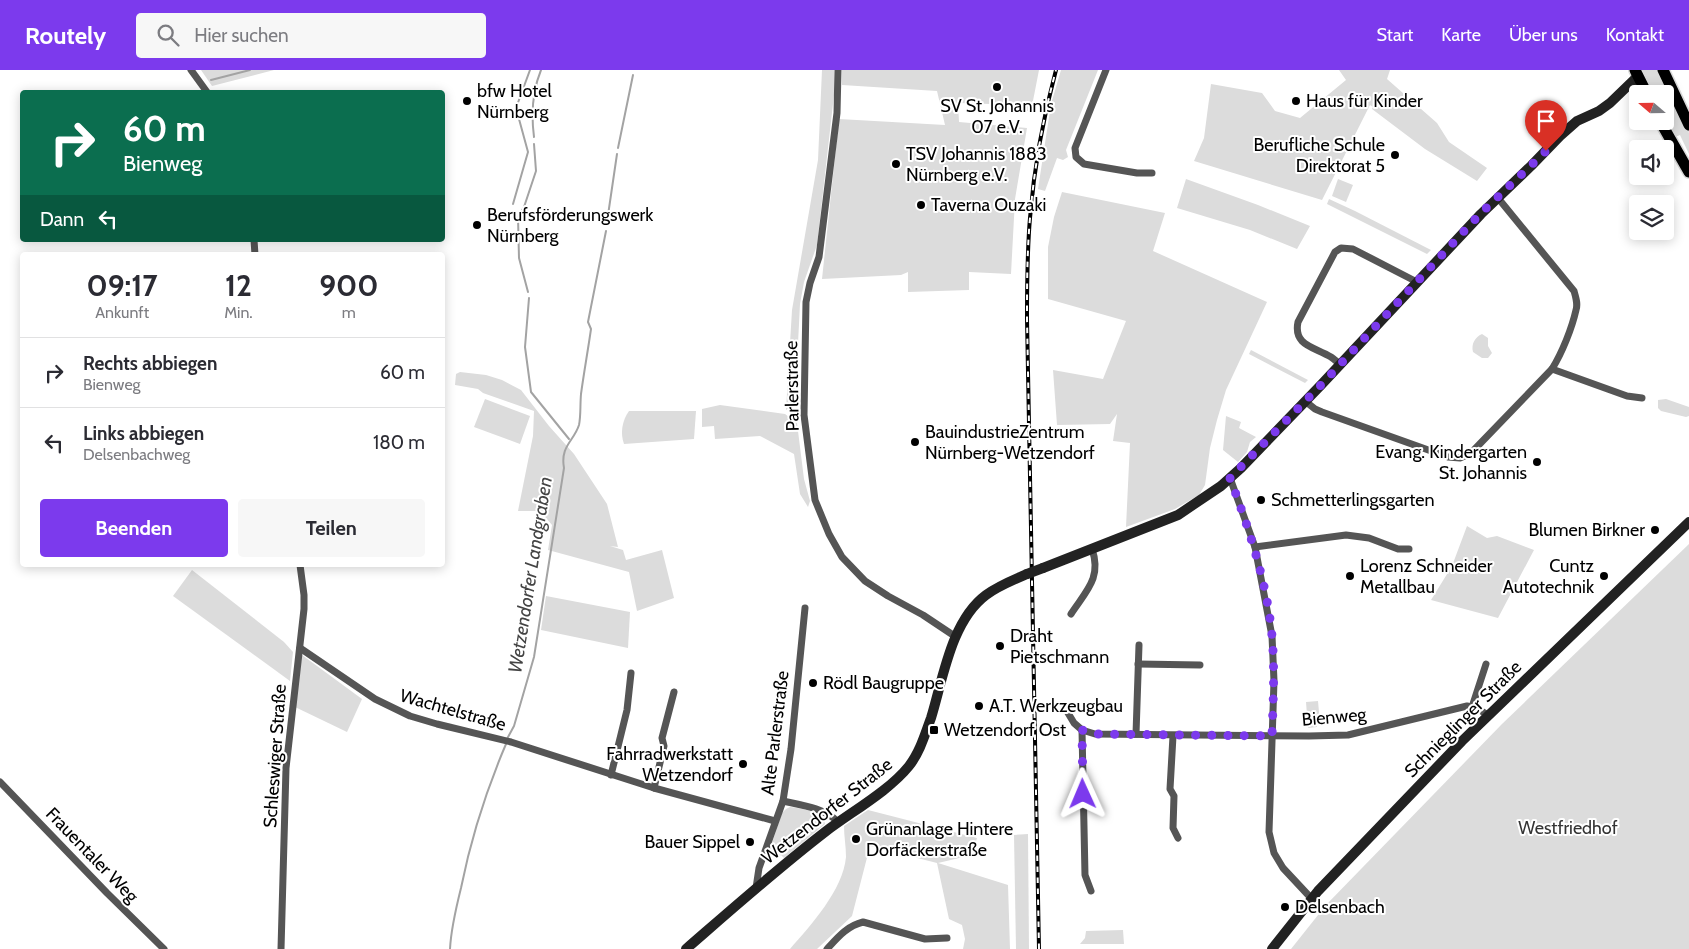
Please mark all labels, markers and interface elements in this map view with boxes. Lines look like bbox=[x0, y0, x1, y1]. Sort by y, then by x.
search box bbox=[136, 13, 486, 58]
text: Routely bbox=[25, 21, 106, 50]
icon: search bbox=[154, 21, 182, 49]
text: Hier suchen bbox=[194, 24, 289, 47]
text: Start bbox=[1377, 24, 1413, 46]
text: Karte bbox=[1441, 24, 1481, 46]
text: Über uns bbox=[1509, 24, 1578, 46]
text: Kontakt bbox=[1606, 24, 1664, 46]
place label: bfw Hotel Nürnberg bbox=[477, 80, 552, 123]
marker: SV St. Johannis 07 e.V. bbox=[991, 81, 1003, 93]
north arrow bbox=[1629, 85, 1674, 130]
map controls bbox=[1629, 85, 1674, 240]
place label: Haus für Kinder bbox=[1306, 90, 1423, 112]
marker: bfw Hotel Nürnberg bbox=[461, 95, 473, 107]
place label: SV St. Johannis 07 e.V. bbox=[940, 95, 1054, 138]
marker: Haus für Kinder bbox=[1290, 95, 1302, 107]
pin bbox=[1525, 100, 1567, 151]
text: 60 m bbox=[123, 107, 206, 150]
icon: arrive bbox=[1532, 107, 1560, 135]
icon: right bbox=[40, 110, 105, 175]
place label: Berufliche Schule Direktorat 5 bbox=[1253, 134, 1385, 177]
button: sound bbox=[1629, 140, 1674, 185]
place label: TSV Johannis 1883 Nürnberg e.V. bbox=[906, 143, 1047, 186]
marker: Berufliche Schule Direktorat 5 bbox=[1389, 149, 1401, 161]
text: Bienweg bbox=[123, 150, 202, 177]
marker: TSV Johannis 1883 Nürnberg e.V. bbox=[890, 158, 902, 170]
place label: Taverna Ouzaki bbox=[931, 194, 1046, 216]
button: layers bbox=[1629, 195, 1674, 240]
marker: Taverna Ouzaki bbox=[915, 199, 927, 211]
place label: Berufsförderungswerk Nürnberg bbox=[487, 204, 654, 247]
icon: left bbox=[94, 205, 122, 233]
text: Dann bbox=[40, 208, 84, 231]
marker: Berufsförderungswerk Nürnberg bbox=[471, 219, 483, 231]
text: 09:17 bbox=[87, 267, 158, 304]
text: 12 bbox=[225, 267, 252, 304]
text: 900 bbox=[319, 267, 378, 304]
text: Ankunft bbox=[95, 303, 149, 322]
text: Min. bbox=[224, 303, 253, 322]
text: m bbox=[342, 303, 356, 322]
street label: Parlerstraße bbox=[780, 340, 804, 432]
text: Rechts abbiegen bbox=[83, 352, 217, 375]
icon: right bbox=[40, 359, 68, 387]
text: 60 m bbox=[380, 361, 425, 384]
text: Bienweg bbox=[83, 375, 141, 394]
place label: BauindustrieZentrum Nürnberg-Wetzendorf bbox=[925, 421, 1095, 464]
text: Links abbiegen bbox=[83, 422, 204, 445]
icon: left bbox=[40, 429, 68, 457]
text: 180 m bbox=[373, 431, 425, 454]
marker: BauindustrieZentrum Nürnberg-Wetzendorf bbox=[909, 436, 921, 448]
place label: Evang. Kindergarten St. Johannis bbox=[1375, 441, 1527, 484]
text: Delsenbachweg bbox=[83, 445, 190, 464]
marker: Evang. Kindergarten St. Johannis bbox=[1531, 456, 1543, 468]
water label: Wetzendorfer Landgraben bbox=[503, 475, 557, 675]
place label: Schmetterlingsgarten bbox=[1271, 489, 1435, 511]
marker: Schmetterlingsgarten bbox=[1255, 494, 1267, 506]
button: Beenden bbox=[40, 499, 228, 557]
button: Teilen bbox=[238, 499, 425, 557]
place label: Blumen Birkner bbox=[1528, 519, 1645, 541]
marker: Blumen Birkner bbox=[1649, 524, 1661, 536]
place label: Lorenz Schneider Metallbau bbox=[1360, 555, 1493, 598]
place label: Cuntz Autotechnik bbox=[1503, 555, 1595, 598]
marker: Lorenz Schneider Metallbau bbox=[1344, 570, 1356, 582]
marker: Cuntz Autotechnik bbox=[1598, 570, 1610, 582]
place label: Draht Pietschmann bbox=[1010, 625, 1109, 668]
marker: Draht Pietschmann bbox=[994, 640, 1006, 652]
street label: Schnieglinger Straße bbox=[1400, 656, 1526, 782]
street label: Alte Parlerstraße bbox=[756, 670, 794, 796]
place label: Rödl Baugruppe bbox=[823, 672, 944, 694]
marker: Rödl Baugruppe bbox=[807, 677, 819, 689]
street label: Schleswiger Straße bbox=[259, 683, 291, 829]
street label: Wachtelstraße bbox=[397, 684, 509, 736]
place label: A.T. Werkzeugbau bbox=[989, 695, 1123, 717]
marker: A.T. Werkzeugbau bbox=[973, 700, 985, 712]
street label: Bienweg bbox=[1301, 703, 1368, 731]
place label: Wetzendorf Ost bbox=[944, 719, 1066, 741]
marker: Wetzendorf Ost bbox=[928, 724, 940, 736]
place label: Fahrradwerkstatt Wetzendorf bbox=[606, 743, 733, 786]
street label: Wetzendorfer Straße bbox=[757, 753, 897, 869]
marker: Fahrradwerkstatt Wetzendorf bbox=[737, 758, 749, 770]
position arrow bbox=[1056, 767, 1108, 819]
street label: Frauentaler Weg bbox=[41, 803, 144, 908]
park label: Westfriedhof bbox=[1518, 817, 1618, 839]
place label: Grünanlage Hintere Dorfäckerstraße bbox=[866, 818, 1013, 861]
place label: Bauer Sippel bbox=[644, 831, 741, 853]
marker: Grünanlage Hintere Dorfäckerstraße bbox=[850, 833, 862, 845]
marker: Bauer Sippel bbox=[744, 836, 756, 848]
place label: Delsenbach bbox=[1295, 896, 1385, 918]
marker: Delsenbach bbox=[1279, 901, 1291, 913]

